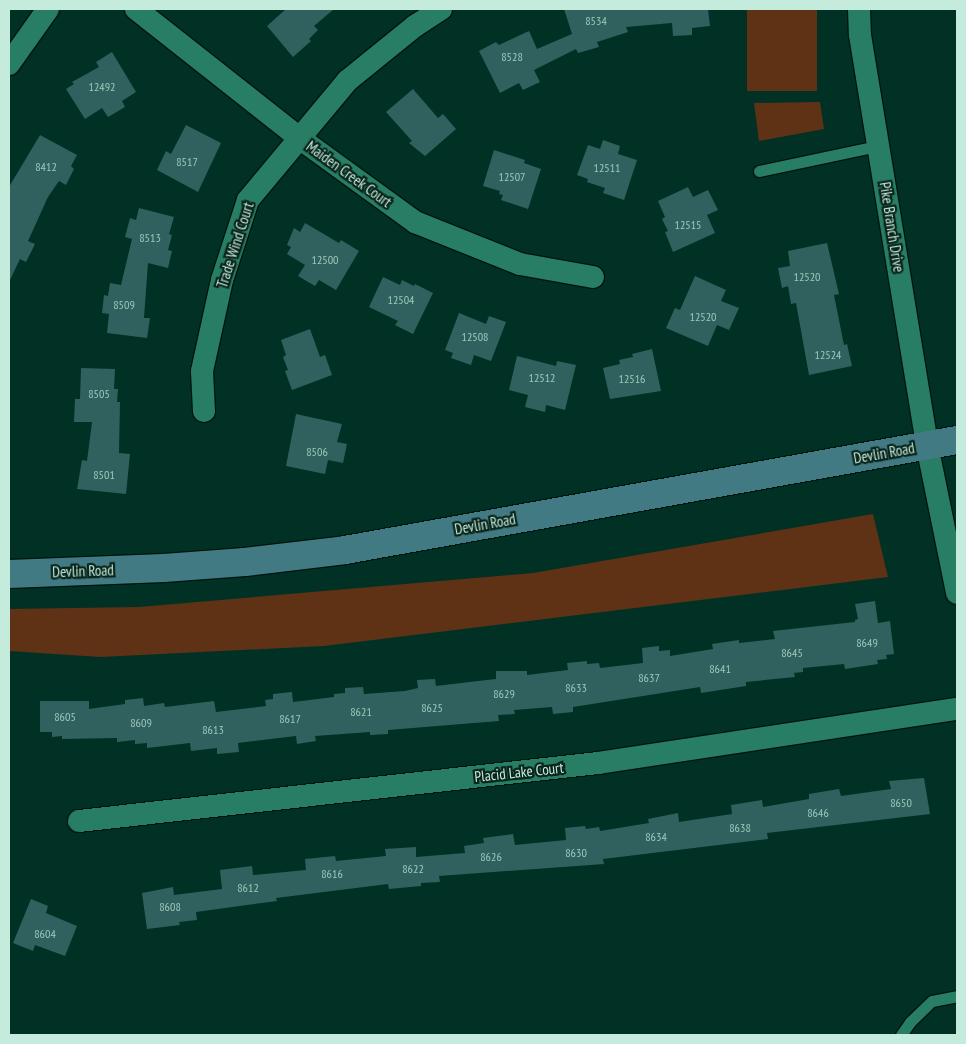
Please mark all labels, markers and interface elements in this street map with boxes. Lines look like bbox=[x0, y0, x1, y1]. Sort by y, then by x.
house number: 8534 bbox=[585, 14, 607, 28]
house number: 8528 bbox=[501, 50, 523, 64]
house number: 12492 bbox=[89, 80, 115, 94]
street label: Maiden Creek Court bbox=[303, 137, 395, 211]
house number: 8517 bbox=[176, 155, 198, 169]
house number: 8412 bbox=[35, 160, 57, 174]
house number: 12511 bbox=[594, 161, 620, 175]
house number: 12507 bbox=[499, 170, 525, 184]
street label: Pike Branch Drive bbox=[876, 181, 908, 273]
street label: Trade Wind Court bbox=[213, 200, 257, 290]
house number: 12515 bbox=[675, 218, 701, 232]
house number: 8513 bbox=[139, 231, 161, 245]
house number: 12500 bbox=[312, 253, 338, 267]
house number: 12520 bbox=[794, 270, 820, 284]
house number: 12504 bbox=[388, 293, 414, 307]
house number: 8509 bbox=[113, 298, 135, 312]
house number: 12520 bbox=[690, 310, 716, 324]
house number: 12508 bbox=[462, 330, 488, 344]
house number: 12524 bbox=[815, 348, 841, 362]
house number: 12512 bbox=[529, 371, 555, 385]
house number: 12516 bbox=[619, 372, 645, 386]
house number: 8505 bbox=[88, 387, 110, 401]
street label: Devlin Road bbox=[852, 439, 916, 467]
house number: 8506 bbox=[306, 445, 328, 459]
house number: 8501 bbox=[93, 468, 115, 482]
street label: Devlin Road bbox=[453, 510, 517, 538]
street label: Devlin Road bbox=[52, 561, 114, 581]
house number: 8649 bbox=[856, 636, 878, 650]
house number: 8645 bbox=[781, 646, 803, 660]
house number: 8641 bbox=[709, 662, 731, 676]
house number: 8637 bbox=[638, 671, 660, 685]
house number: 8633 bbox=[565, 681, 587, 695]
house number: 8629 bbox=[493, 687, 515, 701]
house number: 8625 bbox=[421, 701, 443, 715]
house number: 8621 bbox=[350, 705, 372, 719]
house number: 8605 bbox=[54, 710, 76, 724]
house number: 8617 bbox=[279, 712, 301, 726]
house number: 8609 bbox=[130, 716, 152, 730]
house number: 8613 bbox=[202, 723, 224, 737]
street label: Placid Lake Court bbox=[473, 758, 565, 786]
house number: 8650 bbox=[890, 796, 912, 810]
house number: 8646 bbox=[807, 806, 829, 820]
house number: 8638 bbox=[729, 821, 751, 835]
house number: 8634 bbox=[645, 830, 667, 844]
house number: 8630 bbox=[565, 846, 587, 860]
house number: 8626 bbox=[480, 850, 502, 864]
house number: 8622 bbox=[402, 862, 424, 876]
house number: 8616 bbox=[321, 867, 343, 881]
house number: 8612 bbox=[237, 881, 259, 895]
house number: 8608 bbox=[159, 900, 181, 914]
house number: 8604 bbox=[34, 927, 56, 941]

